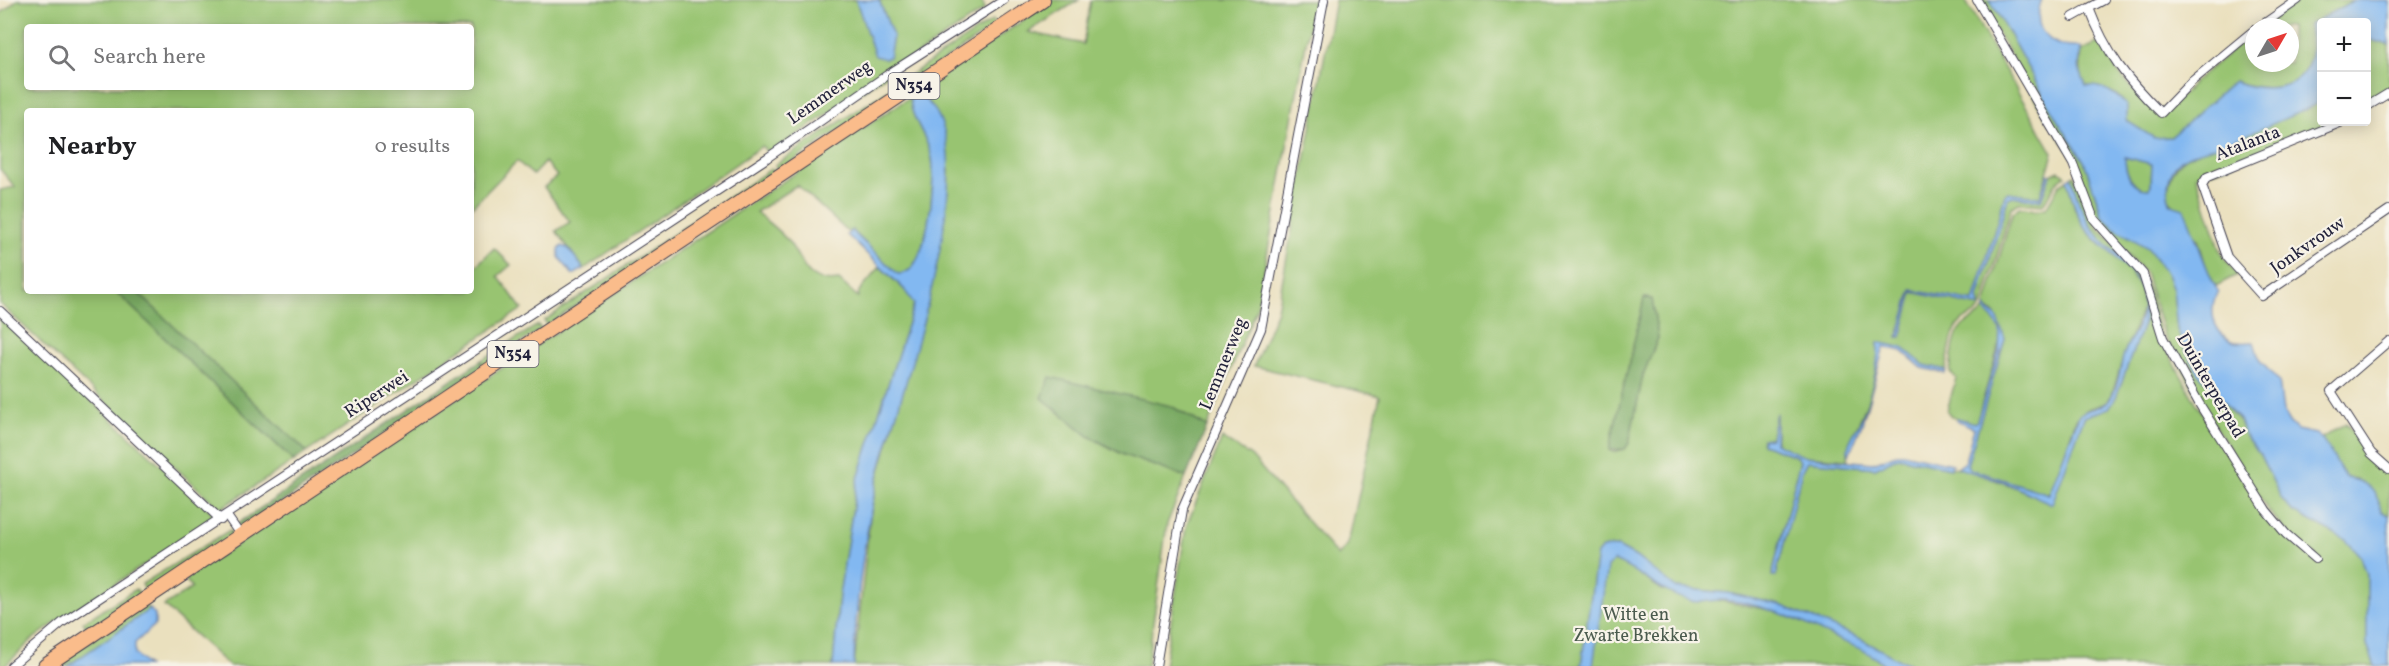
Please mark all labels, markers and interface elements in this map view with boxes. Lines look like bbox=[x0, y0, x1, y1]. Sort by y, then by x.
north arrow bbox=[2245, 18, 2299, 72]
map controls bbox=[2317, 18, 2371, 126]
button: + bbox=[2317, 18, 2371, 72]
search box bbox=[24, 24, 474, 90]
icon: search bbox=[45, 41, 78, 74]
text: Search here bbox=[93, 42, 206, 73]
street label: Lemmerweg bbox=[783, 55, 877, 131]
button: − bbox=[2317, 72, 2371, 126]
road number: N354 bbox=[888, 73, 940, 99]
street label: Atalanta bbox=[2212, 120, 2284, 168]
text: Nearby bbox=[48, 129, 137, 165]
text: 0 results bbox=[375, 133, 450, 161]
street label: Jonkvrouw bbox=[2266, 211, 2351, 281]
street label: Lemmerweg bbox=[1194, 314, 1254, 414]
street label: Duinterperpad bbox=[2170, 329, 2250, 443]
road number: N354 bbox=[488, 341, 538, 367]
street label: Riperwei bbox=[340, 365, 414, 425]
park label: Witte en Zwarte Brekken bbox=[1573, 603, 1699, 649]

